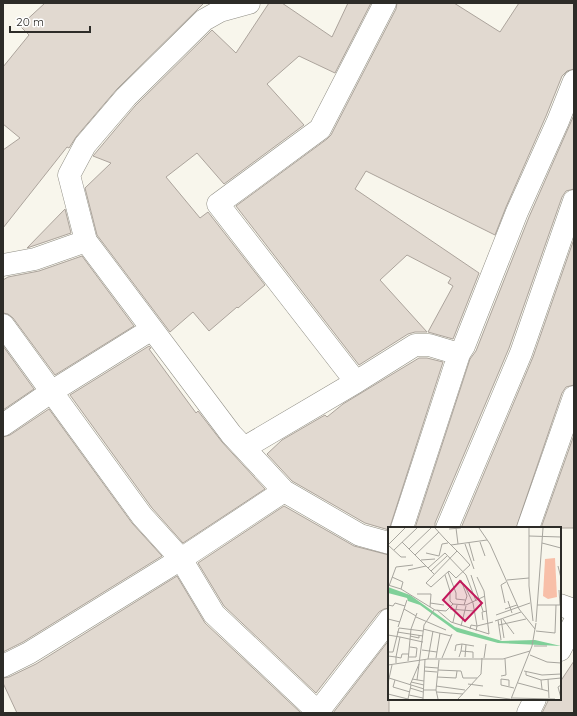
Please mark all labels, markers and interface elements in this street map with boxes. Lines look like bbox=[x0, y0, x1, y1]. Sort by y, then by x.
scale bar bbox=[10, 8, 90, 34]
text: 20 m bbox=[16, 14, 44, 29]
inset map bbox=[388, 527, 561, 700]

